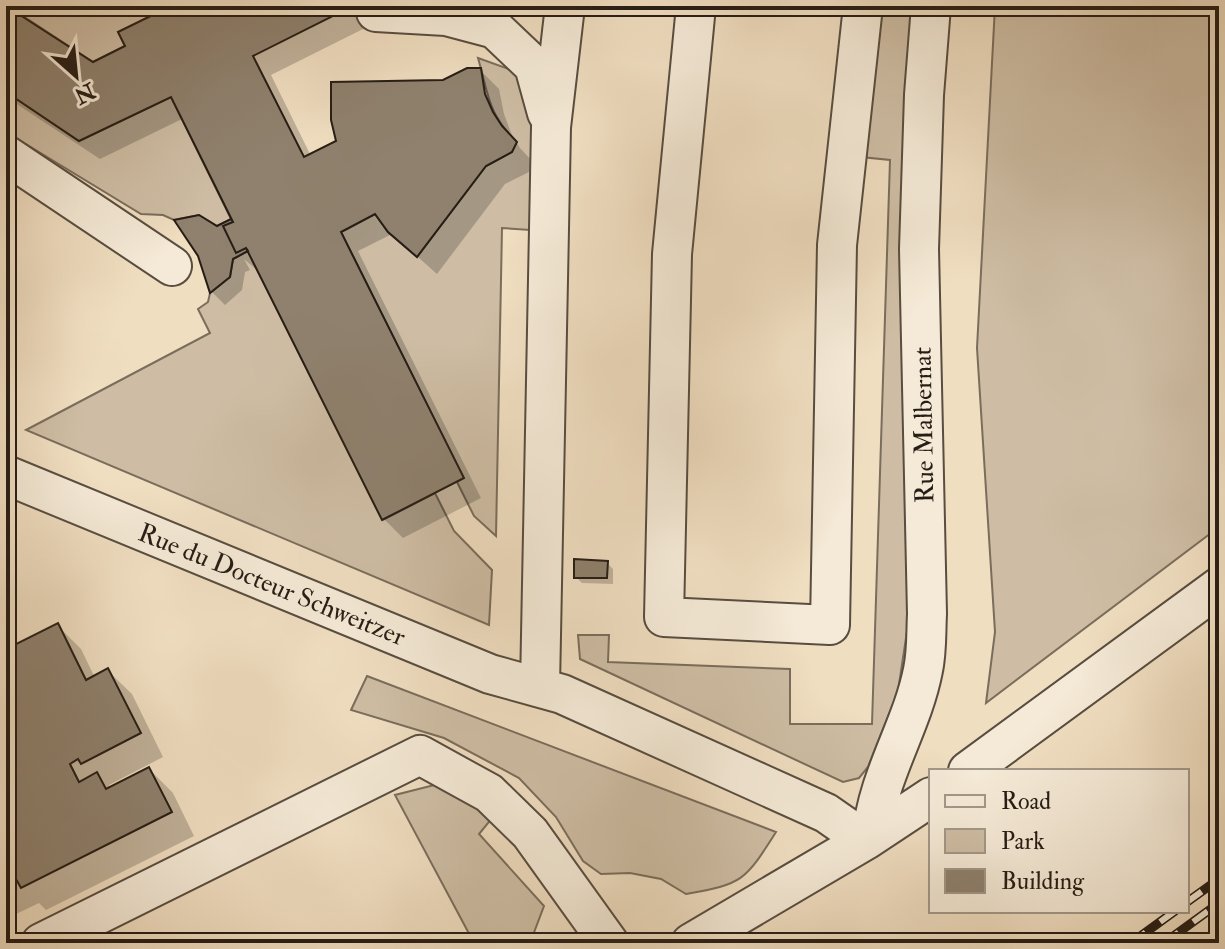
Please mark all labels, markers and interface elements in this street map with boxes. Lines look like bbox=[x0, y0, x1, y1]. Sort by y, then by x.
north arrow bbox=[36, 36, 116, 116]
text: N bbox=[69, 76, 101, 110]
street label: Rue Malbernat bbox=[907, 347, 941, 503]
street label: Rue du Docteur Schweitzer bbox=[133, 517, 410, 653]
legend bbox=[929, 769, 1189, 913]
text: Road bbox=[1001, 786, 1051, 817]
text: Park bbox=[1001, 826, 1045, 857]
text: Building bbox=[1001, 866, 1085, 897]

